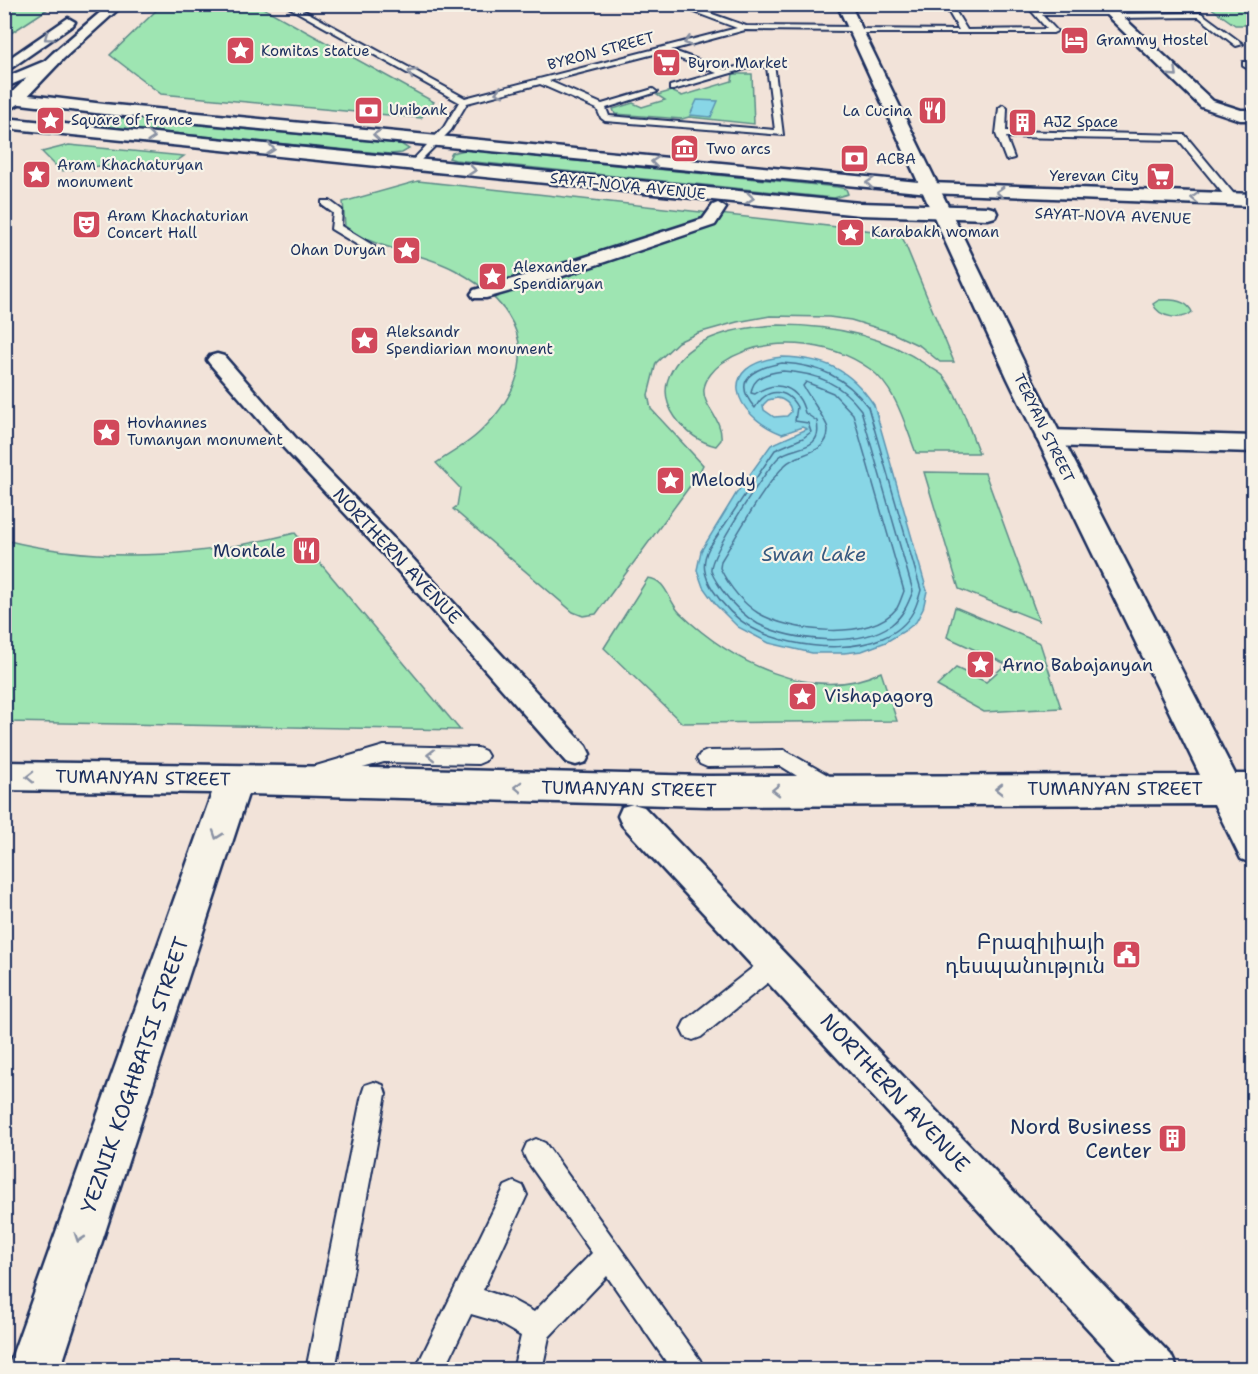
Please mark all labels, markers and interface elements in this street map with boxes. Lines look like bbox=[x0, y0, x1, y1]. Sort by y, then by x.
hotel icon: Grammy Hostel bbox=[1059, 24, 1091, 56]
street label: BYRON STREET bbox=[545, 27, 657, 75]
one-way arrow bbox=[44, 30, 55, 41]
place label: Grammy Hostel bbox=[1096, 30, 1209, 50]
place icon: Komitas statue bbox=[224, 35, 256, 67]
one-way arrow bbox=[683, 35, 693, 48]
place label: Komitas statue bbox=[261, 41, 370, 61]
supermarket icon: Byron Market bbox=[651, 47, 683, 79]
place label: Byron Market bbox=[688, 53, 788, 73]
one-way arrow bbox=[1167, 66, 1178, 77]
one-way arrow bbox=[408, 69, 418, 80]
one-way arrow bbox=[495, 84, 505, 97]
bank icon: Unibank bbox=[352, 94, 384, 126]
restaurant icon: La Cucina bbox=[917, 95, 949, 127]
place label: Unibank bbox=[389, 100, 448, 120]
place label: La Cucina bbox=[843, 101, 913, 121]
place icon: Square of France bbox=[34, 104, 66, 136]
building icon: AJZ Space bbox=[1006, 106, 1038, 138]
place label: Square of France bbox=[71, 110, 193, 130]
place label: AJZ Space bbox=[1043, 112, 1118, 132]
one-way arrow bbox=[373, 129, 382, 142]
one-way arrow bbox=[147, 130, 156, 143]
museum icon: Two arcs bbox=[669, 133, 701, 165]
place label: Two arcs bbox=[706, 139, 771, 159]
one-way arrow bbox=[266, 142, 275, 155]
bank icon: ACBA bbox=[839, 143, 871, 175]
place label: ACBA bbox=[876, 149, 916, 169]
place label: Aram Khachaturyan monument bbox=[57, 155, 203, 192]
one-way arrow bbox=[651, 156, 660, 169]
place icon: Aram Khachaturyan monument bbox=[20, 158, 52, 190]
supermarket icon: Yerevan City bbox=[1144, 160, 1176, 192]
one-way arrow bbox=[468, 163, 477, 176]
place label: Yerevan City bbox=[1049, 166, 1139, 186]
street label: SAYAT-NOVA AVENUE bbox=[549, 168, 707, 204]
one-way arrow bbox=[866, 177, 875, 190]
one-way arrow bbox=[996, 185, 1005, 198]
one-way arrow bbox=[745, 191, 754, 204]
one-way arrow bbox=[1191, 192, 1200, 204]
street label: SAYAT-NOVA AVENUE bbox=[1034, 203, 1192, 229]
place label: Aram Khachaturian Concert Hall bbox=[107, 206, 249, 243]
theatre icon: Aram Khachaturian Concert Hall bbox=[70, 209, 102, 241]
place icon: Karabakh woman bbox=[834, 216, 866, 248]
place label: Karabakh woman bbox=[871, 222, 999, 242]
place icon: Ohan Duryan bbox=[391, 234, 423, 266]
place label: Ohan Duryan bbox=[290, 240, 386, 260]
place label: Alexander Spendiaryan bbox=[513, 257, 603, 294]
place icon: Alexander Spendiaryan bbox=[476, 260, 508, 292]
place label: Aleksandr Spendiarian monument bbox=[386, 322, 553, 359]
place icon: Aleksandr Spendiarian monument bbox=[349, 325, 381, 357]
street label: TERYAN STREET bbox=[1009, 370, 1079, 486]
place label: Hovhannes Tumanyan monument bbox=[127, 413, 283, 450]
place icon: Hovhannes Tumanyan monument bbox=[90, 416, 122, 448]
place icon: Melody bbox=[654, 464, 686, 496]
place label: Melody bbox=[691, 468, 756, 492]
street label: NORTHERN AVENUE bbox=[328, 483, 466, 629]
restaurant icon: Montale bbox=[291, 535, 323, 567]
place label: Montale bbox=[213, 539, 286, 563]
water label: Swan Lake bbox=[762, 541, 866, 567]
place icon: Arno Babajanyan bbox=[965, 649, 997, 681]
place label: Arno Babajanyan bbox=[1002, 653, 1153, 677]
place icon: Vishapagorg bbox=[787, 680, 819, 712]
place label: Vishapagorg bbox=[824, 684, 933, 708]
one-way arrow bbox=[426, 749, 435, 762]
street label: TUMANYAN STREET bbox=[55, 764, 231, 792]
one-way arrow bbox=[25, 770, 34, 783]
street label: TUMANYAN STREET bbox=[541, 775, 717, 803]
street label: TUMANYAN STREET bbox=[1027, 777, 1203, 801]
one-way arrow bbox=[514, 781, 523, 793]
one-way arrow bbox=[995, 783, 1004, 795]
one-way arrow bbox=[771, 784, 780, 796]
one-way arrow bbox=[211, 829, 224, 840]
place label: Բրազիլիայի դեսպանություն bbox=[945, 928, 1105, 980]
street label: YEZNIK KOGHBATSI STREET bbox=[74, 933, 196, 1217]
public building icon: Բրազիլիայի դեսպանություն bbox=[1110, 938, 1142, 970]
street label: NORTHERN AVENUE bbox=[814, 1007, 976, 1179]
place label: Nord Business Center bbox=[1010, 1113, 1152, 1165]
building icon: Nord Business Center bbox=[1157, 1123, 1189, 1155]
one-way arrow bbox=[73, 1232, 86, 1243]

